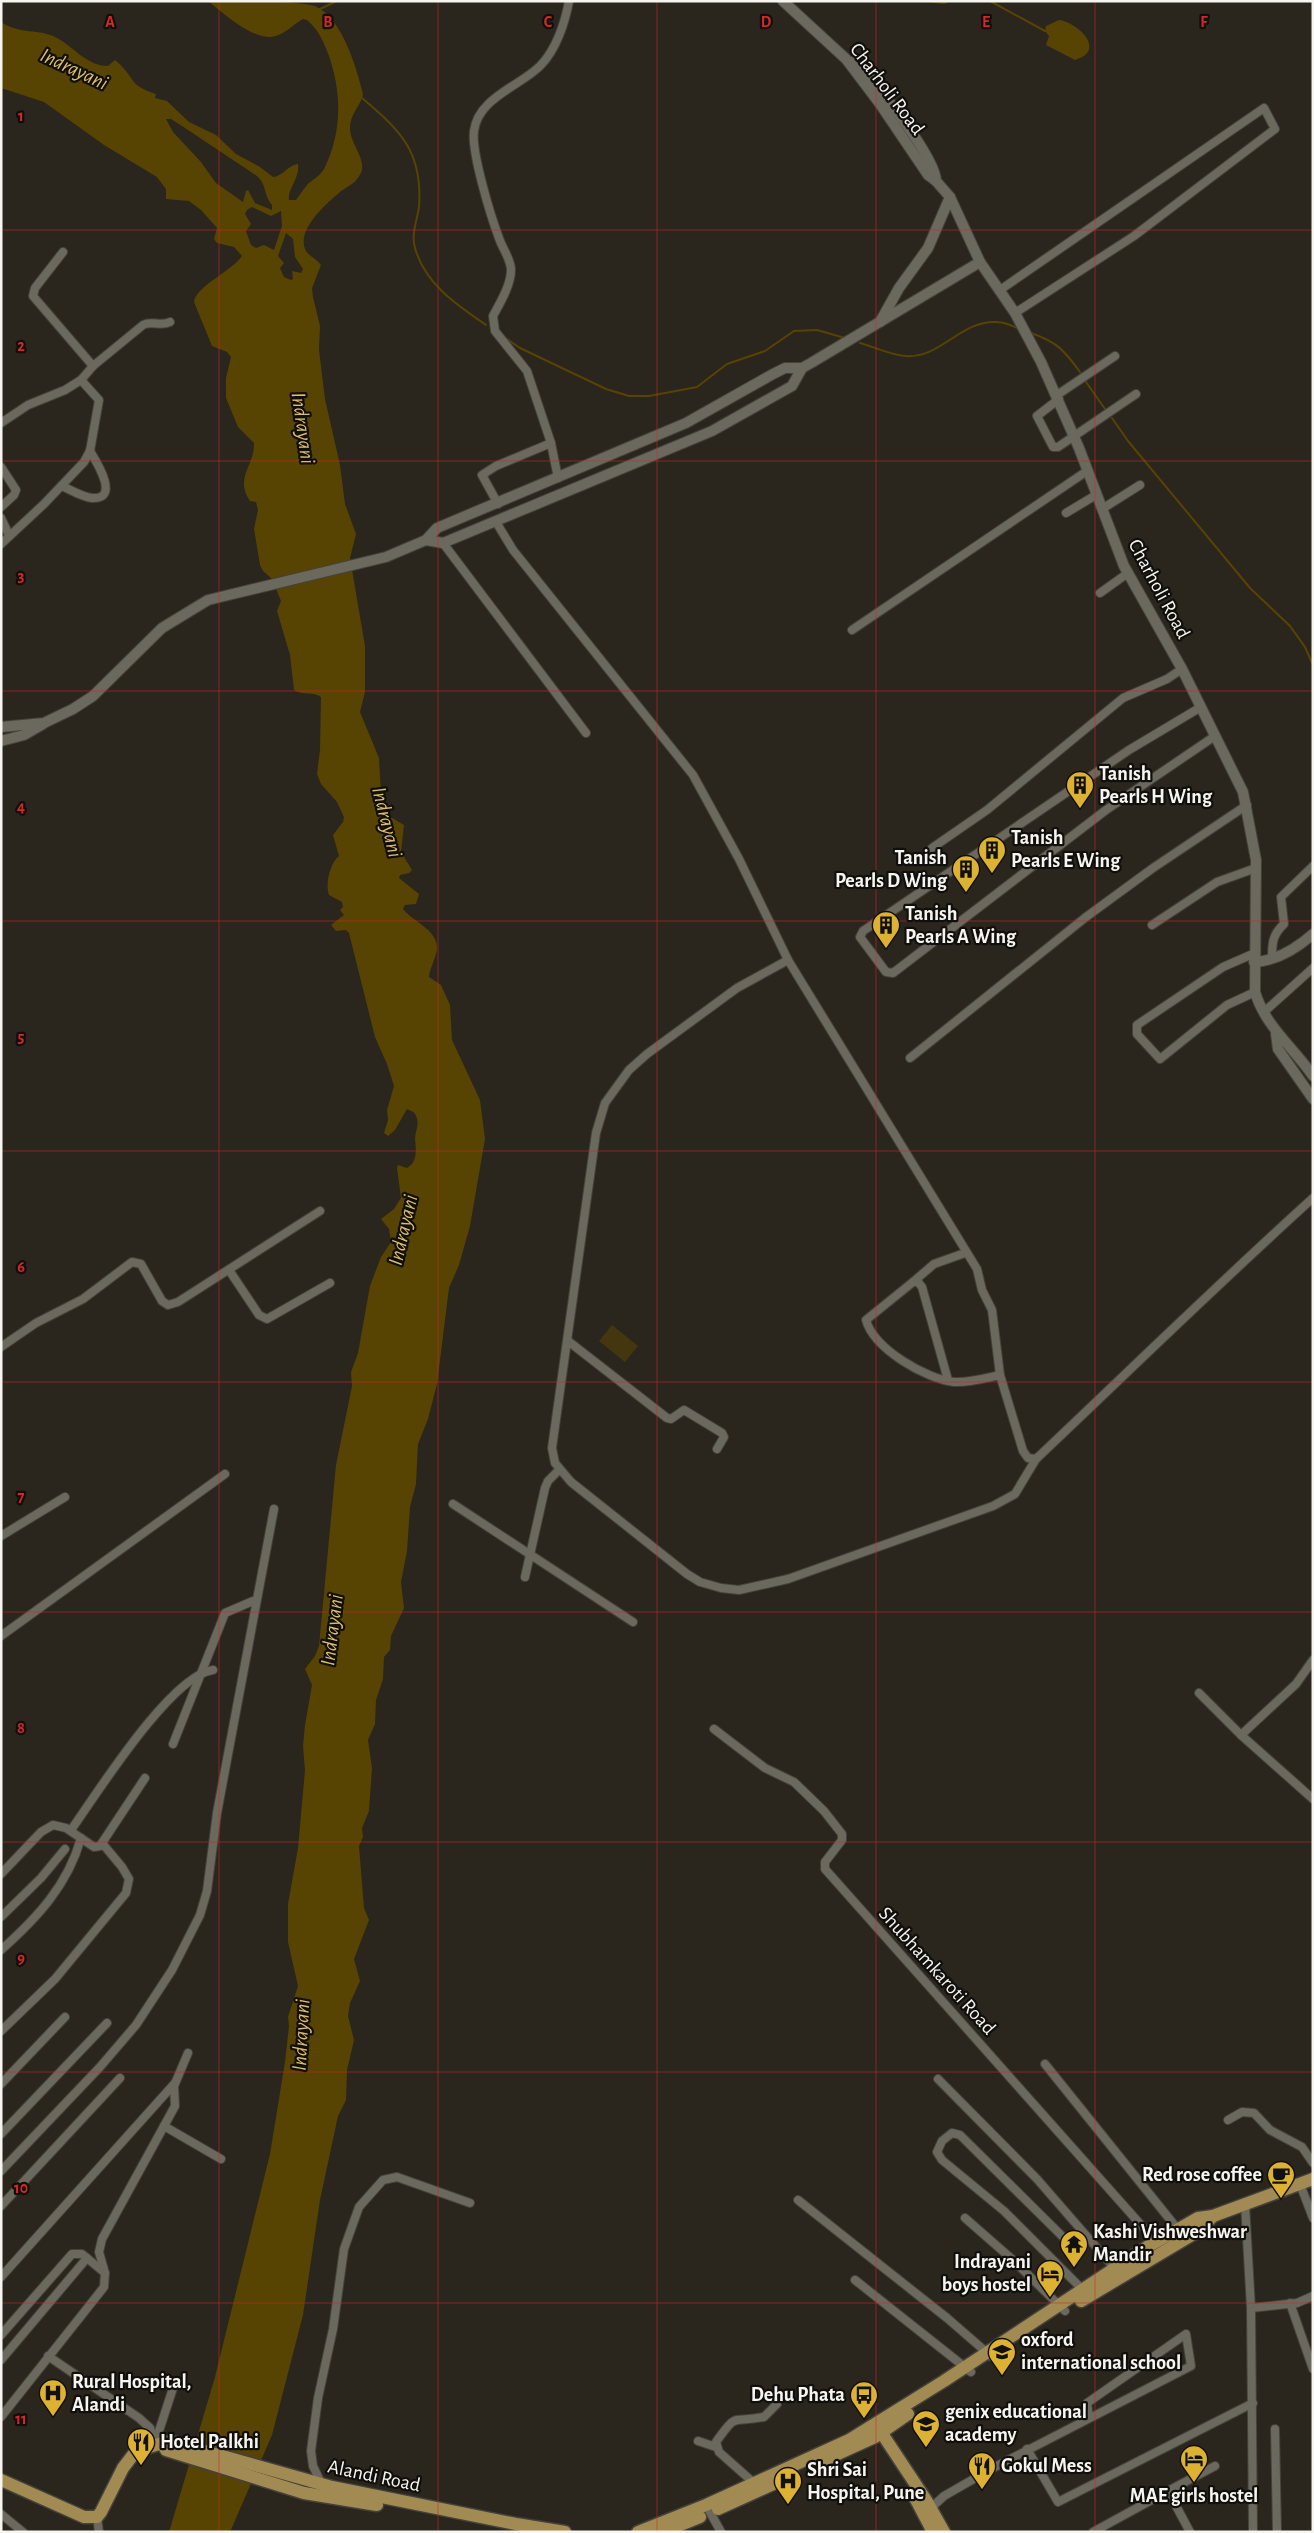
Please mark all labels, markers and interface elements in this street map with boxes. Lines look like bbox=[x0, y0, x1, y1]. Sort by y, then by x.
text: A bbox=[105, 14, 115, 30]
text: B bbox=[323, 14, 333, 30]
text: C bbox=[544, 14, 553, 30]
text: D bbox=[761, 14, 772, 30]
text: E bbox=[982, 14, 990, 30]
text: F bbox=[1200, 14, 1208, 30]
street label: Charholi Road bbox=[846, 39, 928, 139]
water label: Indrayani bbox=[37, 44, 111, 94]
text: 1 bbox=[18, 108, 24, 124]
text: 2 bbox=[17, 338, 25, 354]
water label: Indrayani bbox=[288, 391, 318, 465]
street label: Charholi Road bbox=[1124, 536, 1194, 642]
text: 3 bbox=[18, 568, 25, 584]
place label: Tanish Pearls H Wing bbox=[1099, 764, 1213, 807]
building icon: Tanish Pearls H Wing bbox=[1065, 770, 1095, 809]
water label: Indrayani bbox=[368, 785, 406, 860]
text: 4 bbox=[17, 799, 25, 815]
place label: Tanish Pearls E Wing bbox=[1011, 828, 1121, 871]
building icon: Tanish Pearls E Wing bbox=[977, 835, 1007, 874]
place label: Tanish Pearls D Wing bbox=[835, 848, 948, 891]
building icon: Tanish Pearls D Wing bbox=[951, 854, 981, 893]
place label: Tanish Pearls A Wing bbox=[905, 904, 1017, 947]
building icon: Tanish Pearls A Wing bbox=[871, 910, 901, 949]
text: 5 bbox=[18, 1029, 25, 1045]
water label: Indrayani bbox=[385, 1192, 421, 1267]
text: 6 bbox=[17, 1259, 25, 1275]
text: 7 bbox=[18, 1489, 25, 1505]
water label: Indrayani bbox=[317, 1593, 347, 1667]
text: 8 bbox=[17, 1720, 25, 1736]
street label: Shubhamkaroti Road bbox=[875, 1903, 999, 2039]
text: 9 bbox=[17, 1950, 25, 1966]
water label: Indrayani bbox=[289, 1998, 313, 2071]
cafe icon: Red rose coffee bbox=[1266, 2160, 1296, 2199]
place label: Red rose coffee bbox=[1142, 2165, 1262, 2185]
text: 10 bbox=[14, 2180, 28, 2196]
place label: Kashi Vishweshwar Mandir bbox=[1093, 2222, 1247, 2265]
temple icon: Kashi Vishweshwar Mandir bbox=[1059, 2229, 1089, 2268]
place label: Indrayani boys hostel bbox=[942, 2252, 1031, 2295]
hotel icon: Indrayani boys hostel bbox=[1035, 2259, 1065, 2298]
place label: oxford international school bbox=[1021, 2330, 1181, 2373]
school or university icon: oxford international school bbox=[987, 2337, 1017, 2376]
place label: Rural Hospital, Alandi bbox=[72, 2372, 191, 2415]
hospital icon: Rural Hospital, Alandi bbox=[38, 2378, 68, 2417]
bus stop icon: Dehu Phata bbox=[849, 2380, 879, 2419]
place label: Dehu Phata bbox=[751, 2385, 845, 2405]
place label: genix educational academy bbox=[945, 2402, 1087, 2445]
school or university icon: genix educational academy bbox=[911, 2409, 941, 2448]
text: 11 bbox=[15, 2411, 27, 2427]
restaurant icon: Hotel Palkhi bbox=[126, 2427, 156, 2466]
place label: Hotel Palkhi bbox=[160, 2432, 259, 2452]
hotel icon: MAE girls hostel bbox=[1179, 2444, 1209, 2483]
restaurant icon: Gokul Mess bbox=[967, 2451, 997, 2490]
street label: Alandi Road bbox=[326, 2456, 422, 2496]
place label: Gokul Mess bbox=[1001, 2456, 1092, 2476]
place label: Shri Sai Hospital, Pune bbox=[807, 2460, 924, 2503]
hospital icon: Shri Sai Hospital, Pune bbox=[773, 2466, 803, 2505]
place label: MAE girls hostel bbox=[1130, 2486, 1258, 2506]

